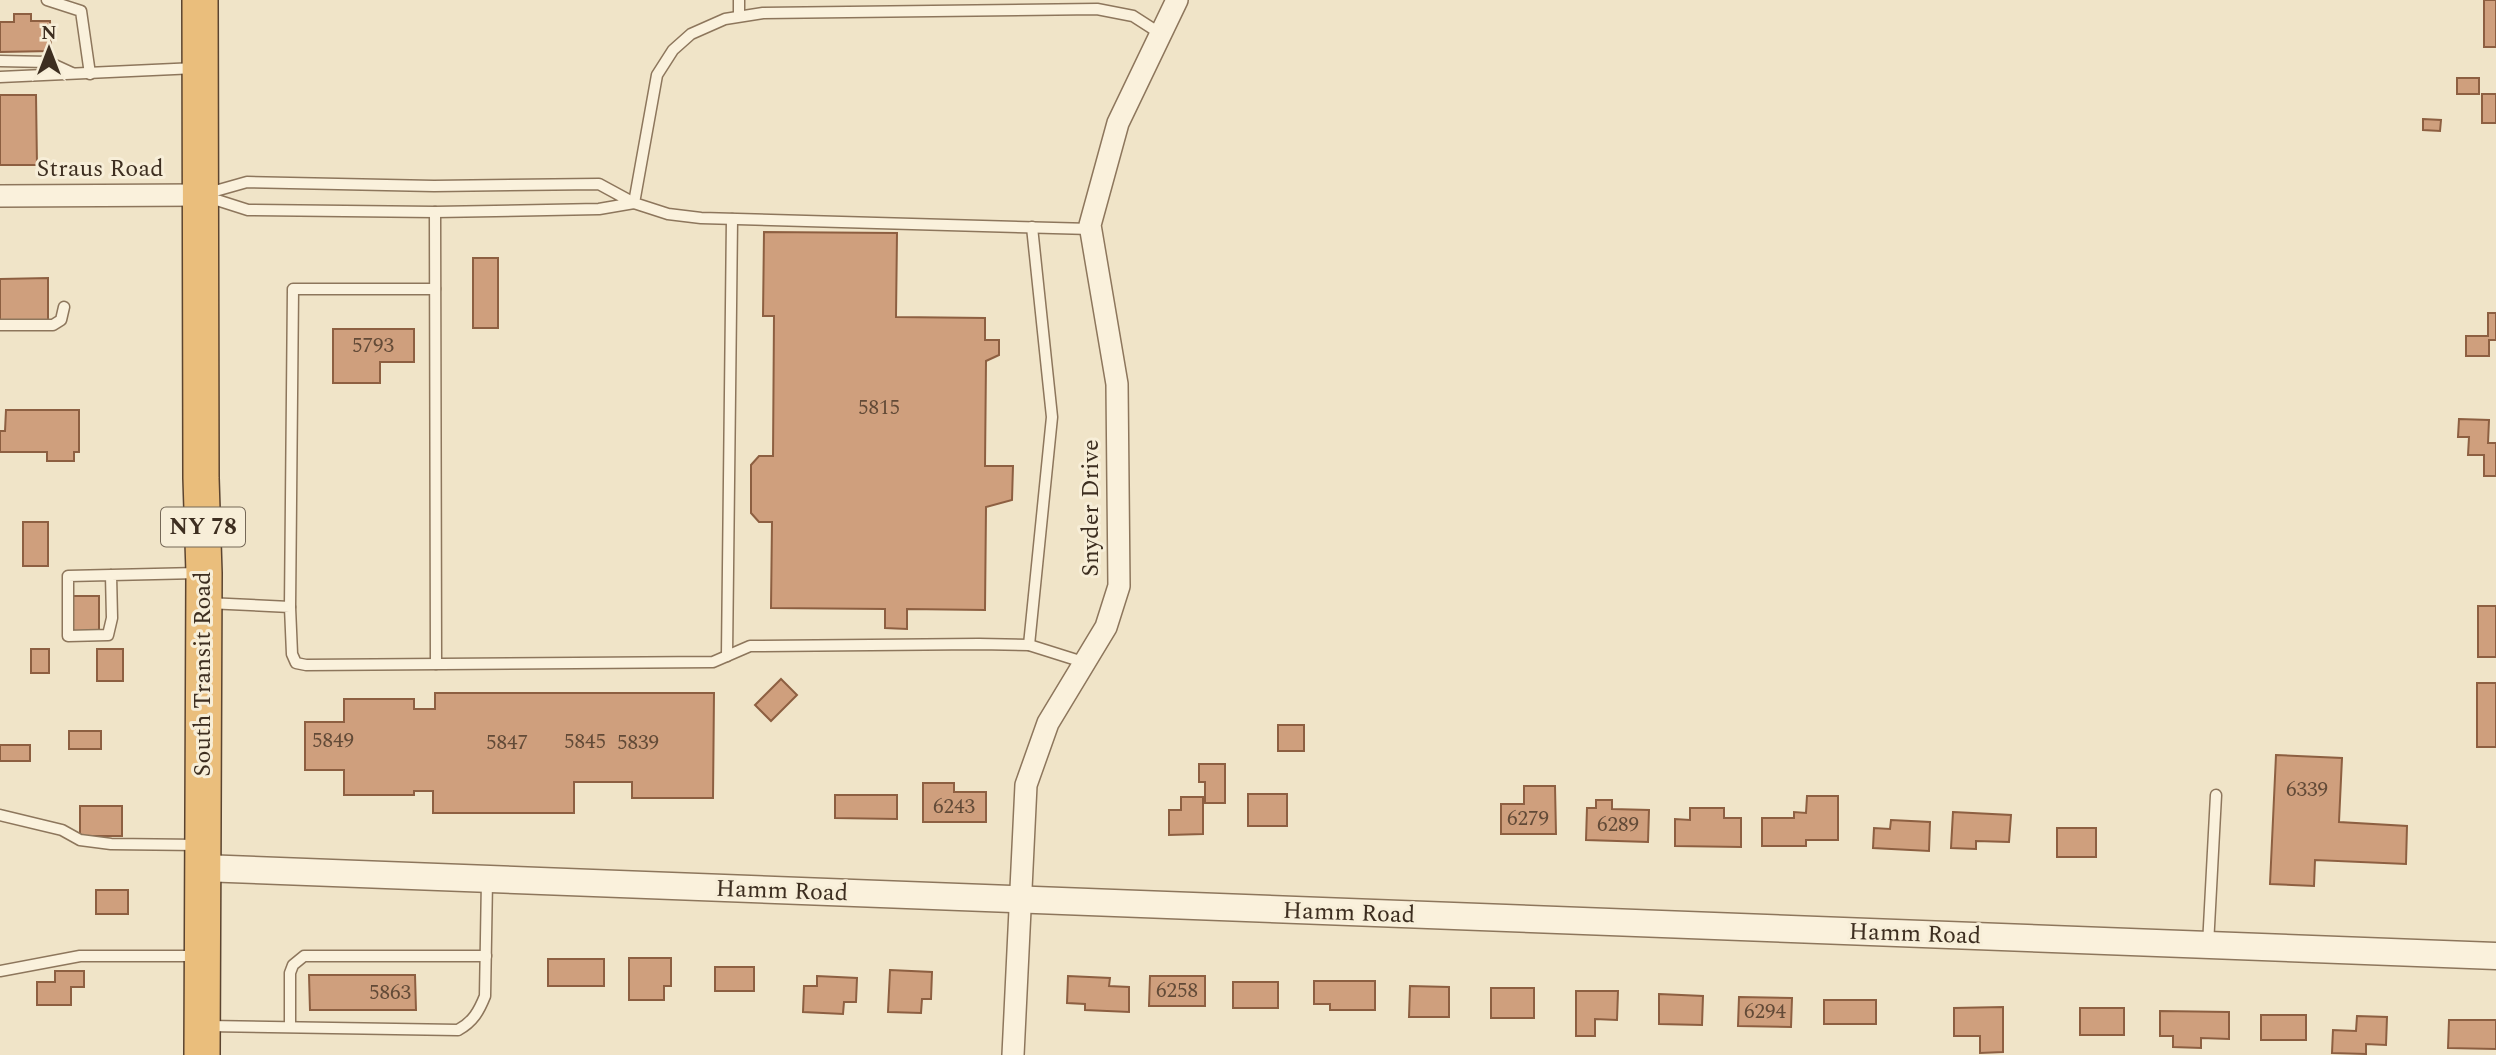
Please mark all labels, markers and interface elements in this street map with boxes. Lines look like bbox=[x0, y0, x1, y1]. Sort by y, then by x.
north arrow bbox=[14, 14, 84, 84]
text: N bbox=[41, 19, 57, 48]
street label: Straus Road bbox=[36, 151, 164, 187]
house number: 5793 bbox=[352, 330, 394, 362]
house number: 5815 bbox=[858, 392, 900, 424]
street label: Snyder Drive bbox=[1073, 439, 1109, 577]
road number: NY 78 bbox=[161, 508, 245, 547]
street label: South Transit Road bbox=[185, 571, 221, 777]
house number: 5849 bbox=[312, 725, 354, 757]
house number: 5845 bbox=[564, 726, 606, 758]
house number: 5847 bbox=[486, 727, 528, 759]
house number: 5839 bbox=[617, 727, 659, 759]
house number: 6339 bbox=[2286, 774, 2328, 806]
house number: 6243 bbox=[933, 791, 975, 823]
house number: 6279 bbox=[1507, 803, 1549, 835]
house number: 6289 bbox=[1597, 809, 1639, 841]
street label: Hamm Road bbox=[715, 871, 849, 911]
street label: Hamm Road bbox=[1282, 893, 1416, 933]
street label: Hamm Road bbox=[1848, 914, 1982, 954]
house number: 6258 bbox=[1156, 975, 1198, 1007]
house number: 5863 bbox=[369, 977, 411, 1009]
house number: 6294 bbox=[1744, 996, 1786, 1028]

